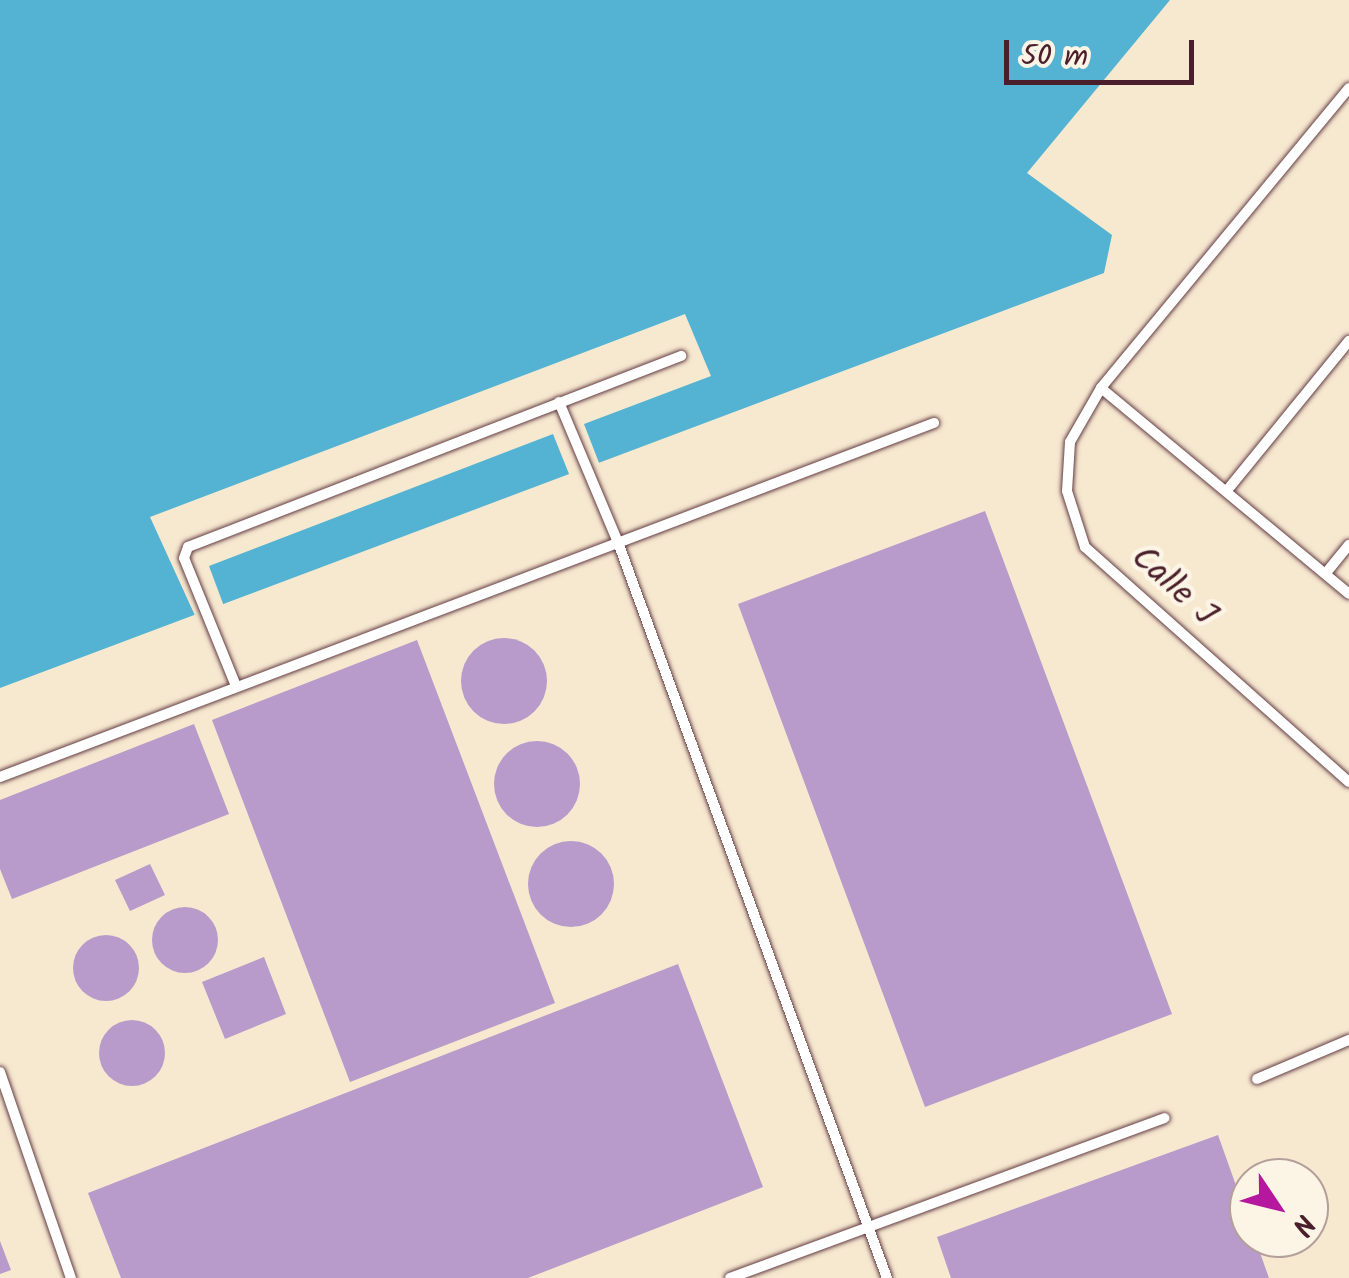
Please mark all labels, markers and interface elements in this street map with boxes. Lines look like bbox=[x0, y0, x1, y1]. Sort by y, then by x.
scale bar bbox=[1009, 20, 1199, 82]
text: 50 m bbox=[1021, 33, 1088, 81]
street label: Calle J bbox=[1122, 538, 1224, 636]
north arrow bbox=[1229, 1158, 1329, 1258]
text: N bbox=[1279, 1204, 1326, 1244]

